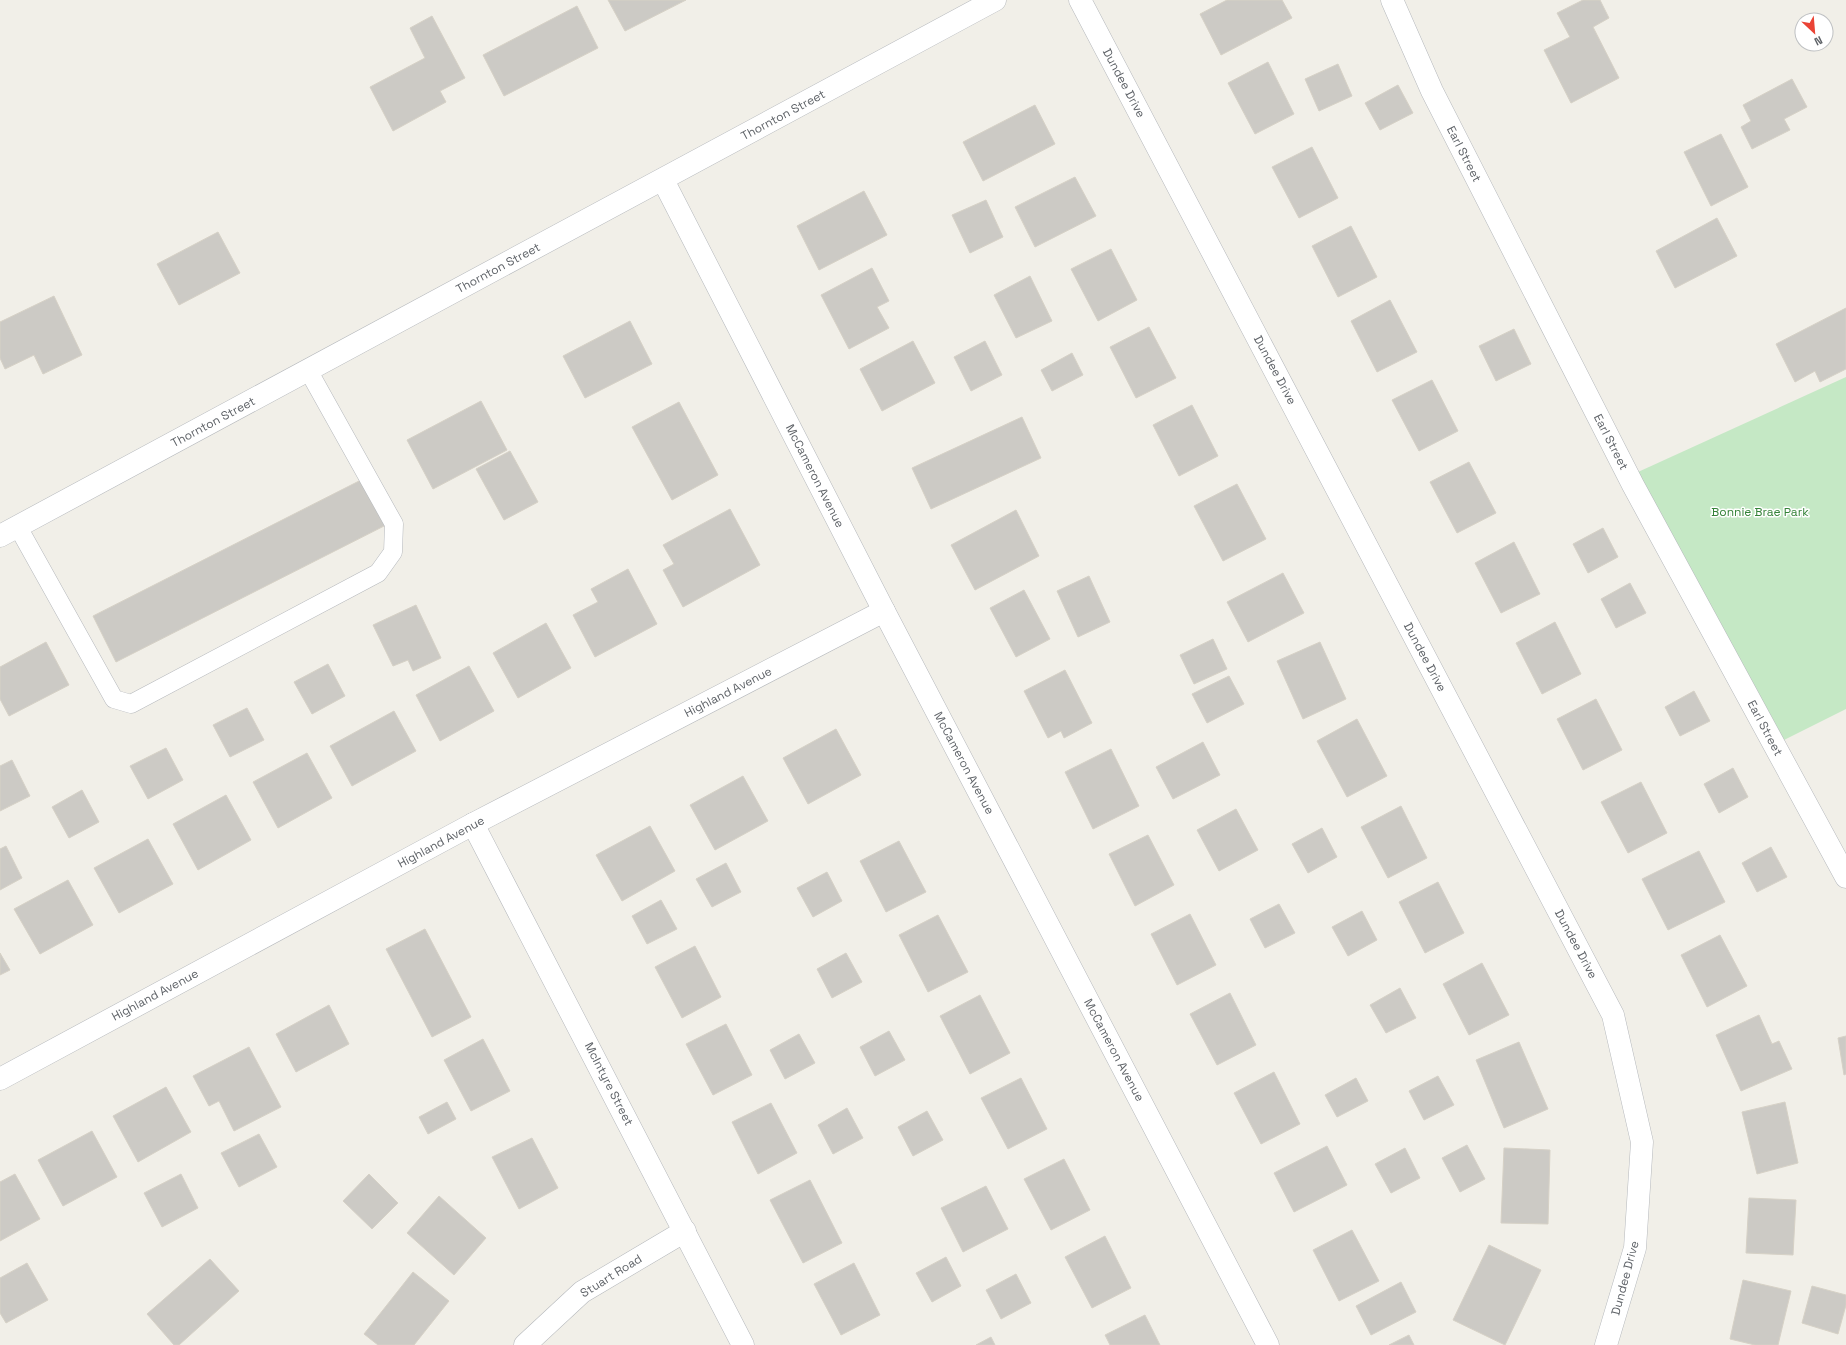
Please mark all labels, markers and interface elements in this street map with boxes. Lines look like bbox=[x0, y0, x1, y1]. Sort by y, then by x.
north arrow bbox=[1794, 12, 1834, 52]
text: N bbox=[1812, 33, 1825, 49]
street label: Dundee Drive bbox=[1099, 45, 1149, 121]
street label: Thornton Street bbox=[738, 86, 828, 144]
street label: Earl Street bbox=[1443, 123, 1485, 185]
street label: Thornton Street bbox=[453, 239, 543, 297]
street label: Dundee Drive bbox=[1250, 332, 1300, 408]
street label: Thornton Street bbox=[168, 393, 258, 451]
street label: Earl Street bbox=[1590, 411, 1632, 473]
street label: McCameron Avenue bbox=[782, 422, 848, 530]
park label: Bonnie Brae Park bbox=[1711, 504, 1809, 520]
street label: Dundee Drive bbox=[1400, 619, 1450, 695]
street label: Highland Avenue bbox=[682, 663, 774, 721]
street label: Earl Street bbox=[1744, 697, 1786, 759]
street label: McCameron Avenue bbox=[930, 709, 998, 817]
street label: Highland Avenue bbox=[395, 812, 487, 872]
street label: Dundee Drive bbox=[1551, 906, 1601, 982]
street label: Highland Avenue bbox=[109, 965, 201, 1025]
street label: McCameron Avenue bbox=[1080, 996, 1148, 1104]
street label: McIntyre Street bbox=[581, 1040, 637, 1128]
street label: Dundee Drive bbox=[1607, 1239, 1643, 1317]
street label: Stuart Road bbox=[577, 1251, 645, 1301]

